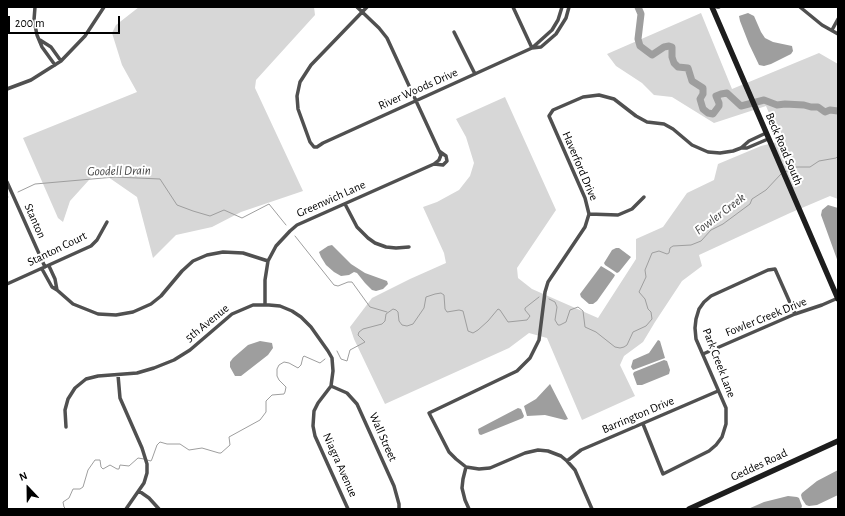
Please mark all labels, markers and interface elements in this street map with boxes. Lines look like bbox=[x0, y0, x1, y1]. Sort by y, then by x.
scale bar bbox=[10, 8, 122, 34]
text: 200 m bbox=[15, 17, 45, 29]
street label: River Woods Drive bbox=[376, 65, 460, 113]
street label: Beck Road South bbox=[762, 111, 806, 187]
street label: Haverford Drive bbox=[559, 129, 601, 203]
water label: Goodell Drain bbox=[87, 163, 151, 179]
street label: Greenwich Lane bbox=[294, 177, 368, 221]
water label: Fowler Creek bbox=[692, 190, 748, 238]
street label: Stanton bbox=[21, 201, 49, 241]
street label: Stanton Court bbox=[25, 228, 89, 270]
street label: Fowler Creek Drive bbox=[723, 294, 809, 340]
street label: 5th Avenue bbox=[182, 301, 232, 345]
street label: Park Creek Lane bbox=[699, 326, 739, 400]
street label: Barrington Drive bbox=[600, 393, 676, 437]
street label: Wall Street bbox=[366, 410, 400, 464]
street label: Niagra Avenue bbox=[319, 431, 361, 499]
street label: Geddes Road bbox=[728, 446, 790, 484]
north arrow bbox=[8, 468, 48, 508]
text: N bbox=[18, 470, 29, 483]

